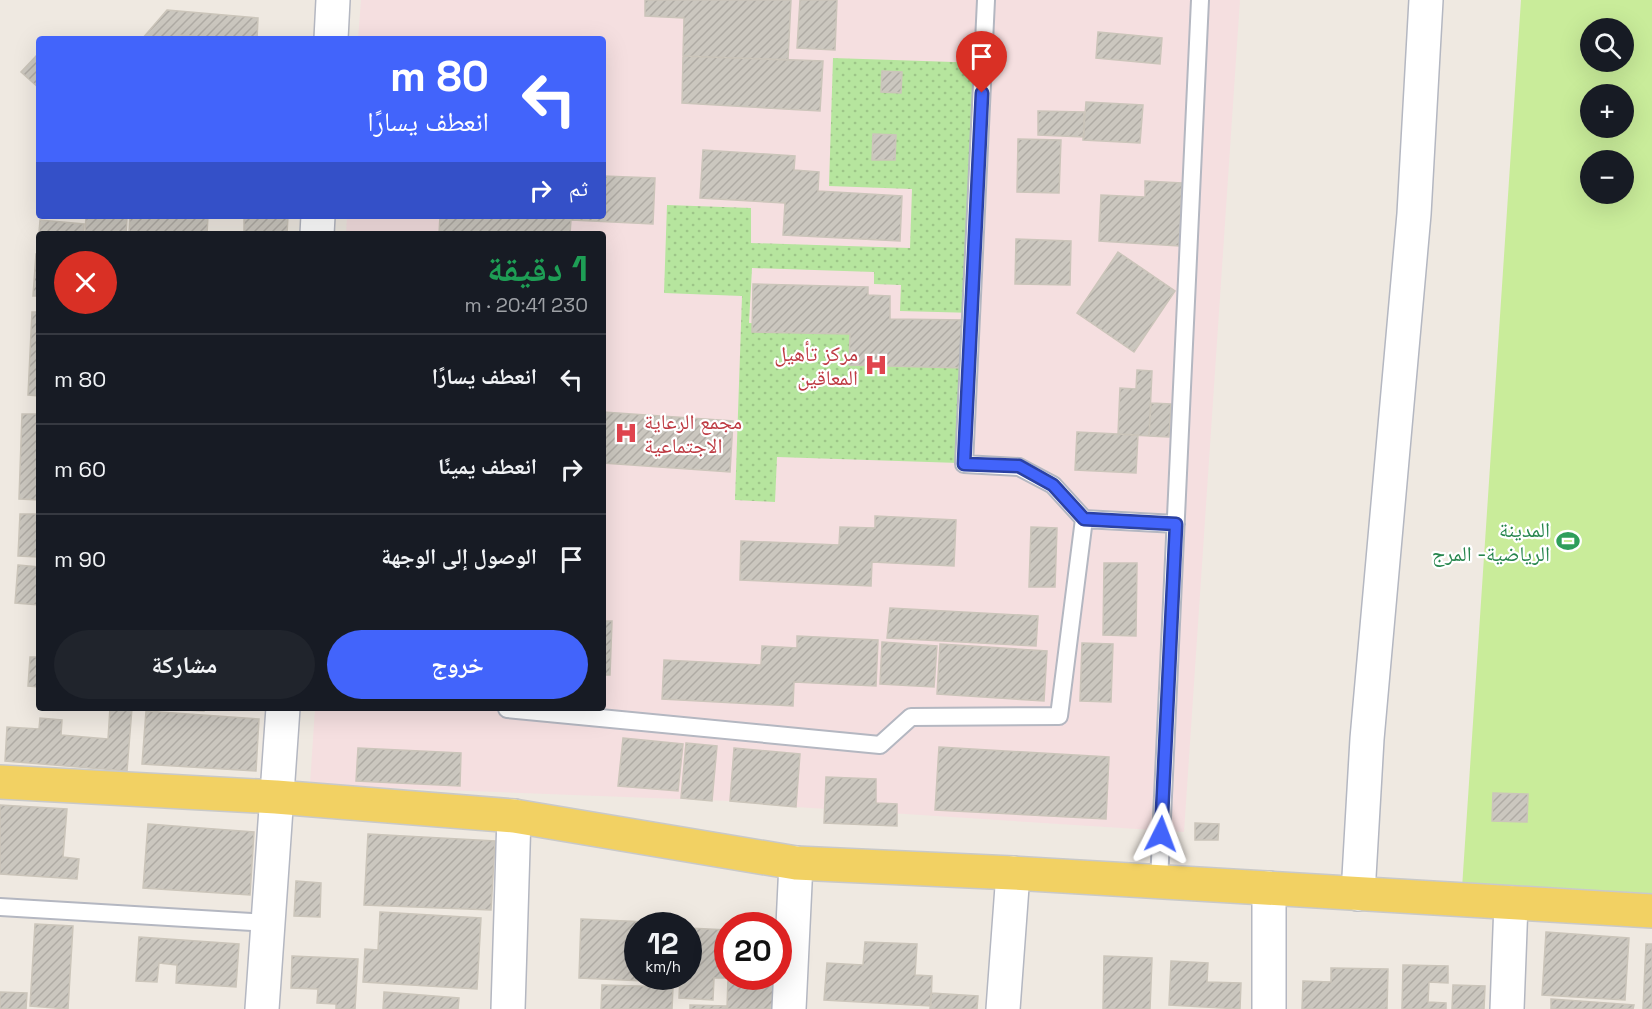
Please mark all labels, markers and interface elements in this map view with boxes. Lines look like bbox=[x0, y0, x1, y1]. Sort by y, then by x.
map controls bbox=[1580, 18, 1634, 204]
button: search bbox=[1580, 18, 1634, 72]
pin bbox=[956, 31, 1007, 93]
icon: arrive bbox=[965, 40, 998, 73]
text: 80 m bbox=[390, 50, 489, 103]
icon: left bbox=[510, 60, 588, 138]
button: + bbox=[1580, 84, 1634, 138]
text: انعطف يسارًا bbox=[367, 104, 489, 139]
button: − bbox=[1580, 150, 1634, 204]
icon: right bbox=[524, 174, 557, 207]
text: ثم bbox=[569, 174, 588, 202]
text: 1 دقيقة bbox=[487, 246, 588, 292]
button: close bbox=[54, 251, 117, 314]
text: 230 m · 20:41 bbox=[464, 292, 588, 318]
place label: مركز تأهيل المعاقين bbox=[774, 340, 858, 391]
hospital icon: مركز تأهيل المعاقين bbox=[863, 352, 889, 378]
text: انعطف يسارًا bbox=[432, 362, 537, 390]
icon: left bbox=[555, 363, 588, 396]
text: 80 m bbox=[54, 365, 106, 393]
place label: مجمع الرعاية الاجتماعية bbox=[644, 408, 742, 459]
hospital icon: مجمع الرعاية الاجتماعية bbox=[613, 420, 639, 446]
text: انعطف يمينًا bbox=[438, 452, 537, 480]
icon: right bbox=[555, 453, 588, 486]
text: 60 m bbox=[54, 455, 106, 483]
place label: المدينة الرياضية- المرج bbox=[1432, 516, 1550, 567]
sports icon: المدينة الرياضية- المرج bbox=[1555, 528, 1581, 554]
text: الوصول إلى الوجهة bbox=[381, 542, 537, 570]
icon: arrive bbox=[555, 543, 588, 576]
text: 90 m bbox=[54, 545, 106, 573]
button: مشاركة bbox=[54, 630, 315, 699]
button: خروج bbox=[327, 630, 588, 699]
position arrow bbox=[1129, 802, 1193, 866]
speed limit sign: 20 bbox=[714, 912, 792, 990]
text: 12 bbox=[647, 924, 679, 963]
text: km/h bbox=[645, 957, 681, 976]

